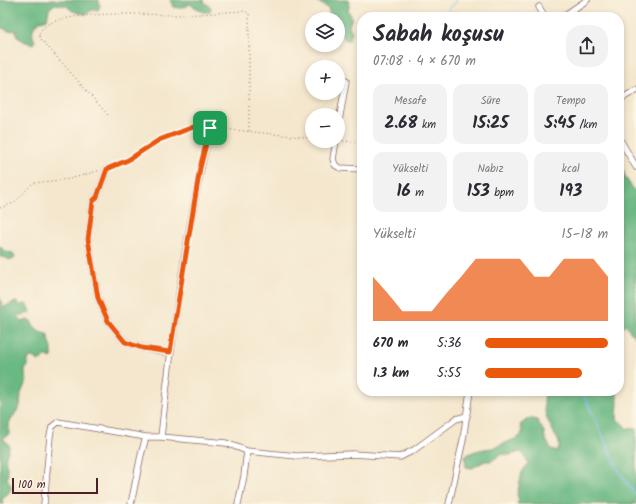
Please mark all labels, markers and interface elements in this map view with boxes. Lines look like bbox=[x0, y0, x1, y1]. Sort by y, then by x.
map controls bbox=[305, 12, 345, 148]
button: layers bbox=[305, 12, 345, 52]
text: Sabah koşusu bbox=[373, 18, 504, 53]
button: share bbox=[566, 25, 608, 67]
text: 07:08 · 4 × 670 m bbox=[373, 51, 476, 72]
button: + bbox=[305, 60, 345, 100]
text: Mesafe bbox=[394, 92, 426, 110]
text: Süre bbox=[481, 92, 500, 110]
text: Tempo bbox=[556, 92, 586, 110]
button: − bbox=[305, 108, 345, 148]
text: 2.68 bbox=[384, 110, 418, 137]
text: 15:25 bbox=[472, 110, 509, 137]
text: 5:45 bbox=[544, 110, 575, 137]
pin bbox=[193, 111, 227, 145]
text: km bbox=[418, 116, 436, 134]
text: /km bbox=[575, 116, 597, 134]
icon: arrive bbox=[199, 117, 221, 139]
text: Yükselti bbox=[392, 160, 428, 178]
text: Nabız bbox=[477, 160, 504, 178]
text: kcal bbox=[562, 160, 580, 178]
text: 16 bbox=[396, 178, 411, 205]
text: 153 bbox=[467, 178, 490, 205]
text: 193 bbox=[559, 178, 582, 205]
text: m bbox=[411, 184, 424, 202]
text: bpm bbox=[490, 184, 514, 202]
text: Yükselti bbox=[373, 224, 416, 245]
text: 15–18 m bbox=[562, 224, 608, 245]
text: 670 m bbox=[373, 333, 409, 354]
text: 5:36 bbox=[437, 333, 462, 354]
text: 1.3 km bbox=[373, 363, 409, 384]
text: 5:55 bbox=[437, 363, 461, 384]
scale bar bbox=[12, 476, 98, 495]
text: 100 m bbox=[18, 476, 46, 494]

